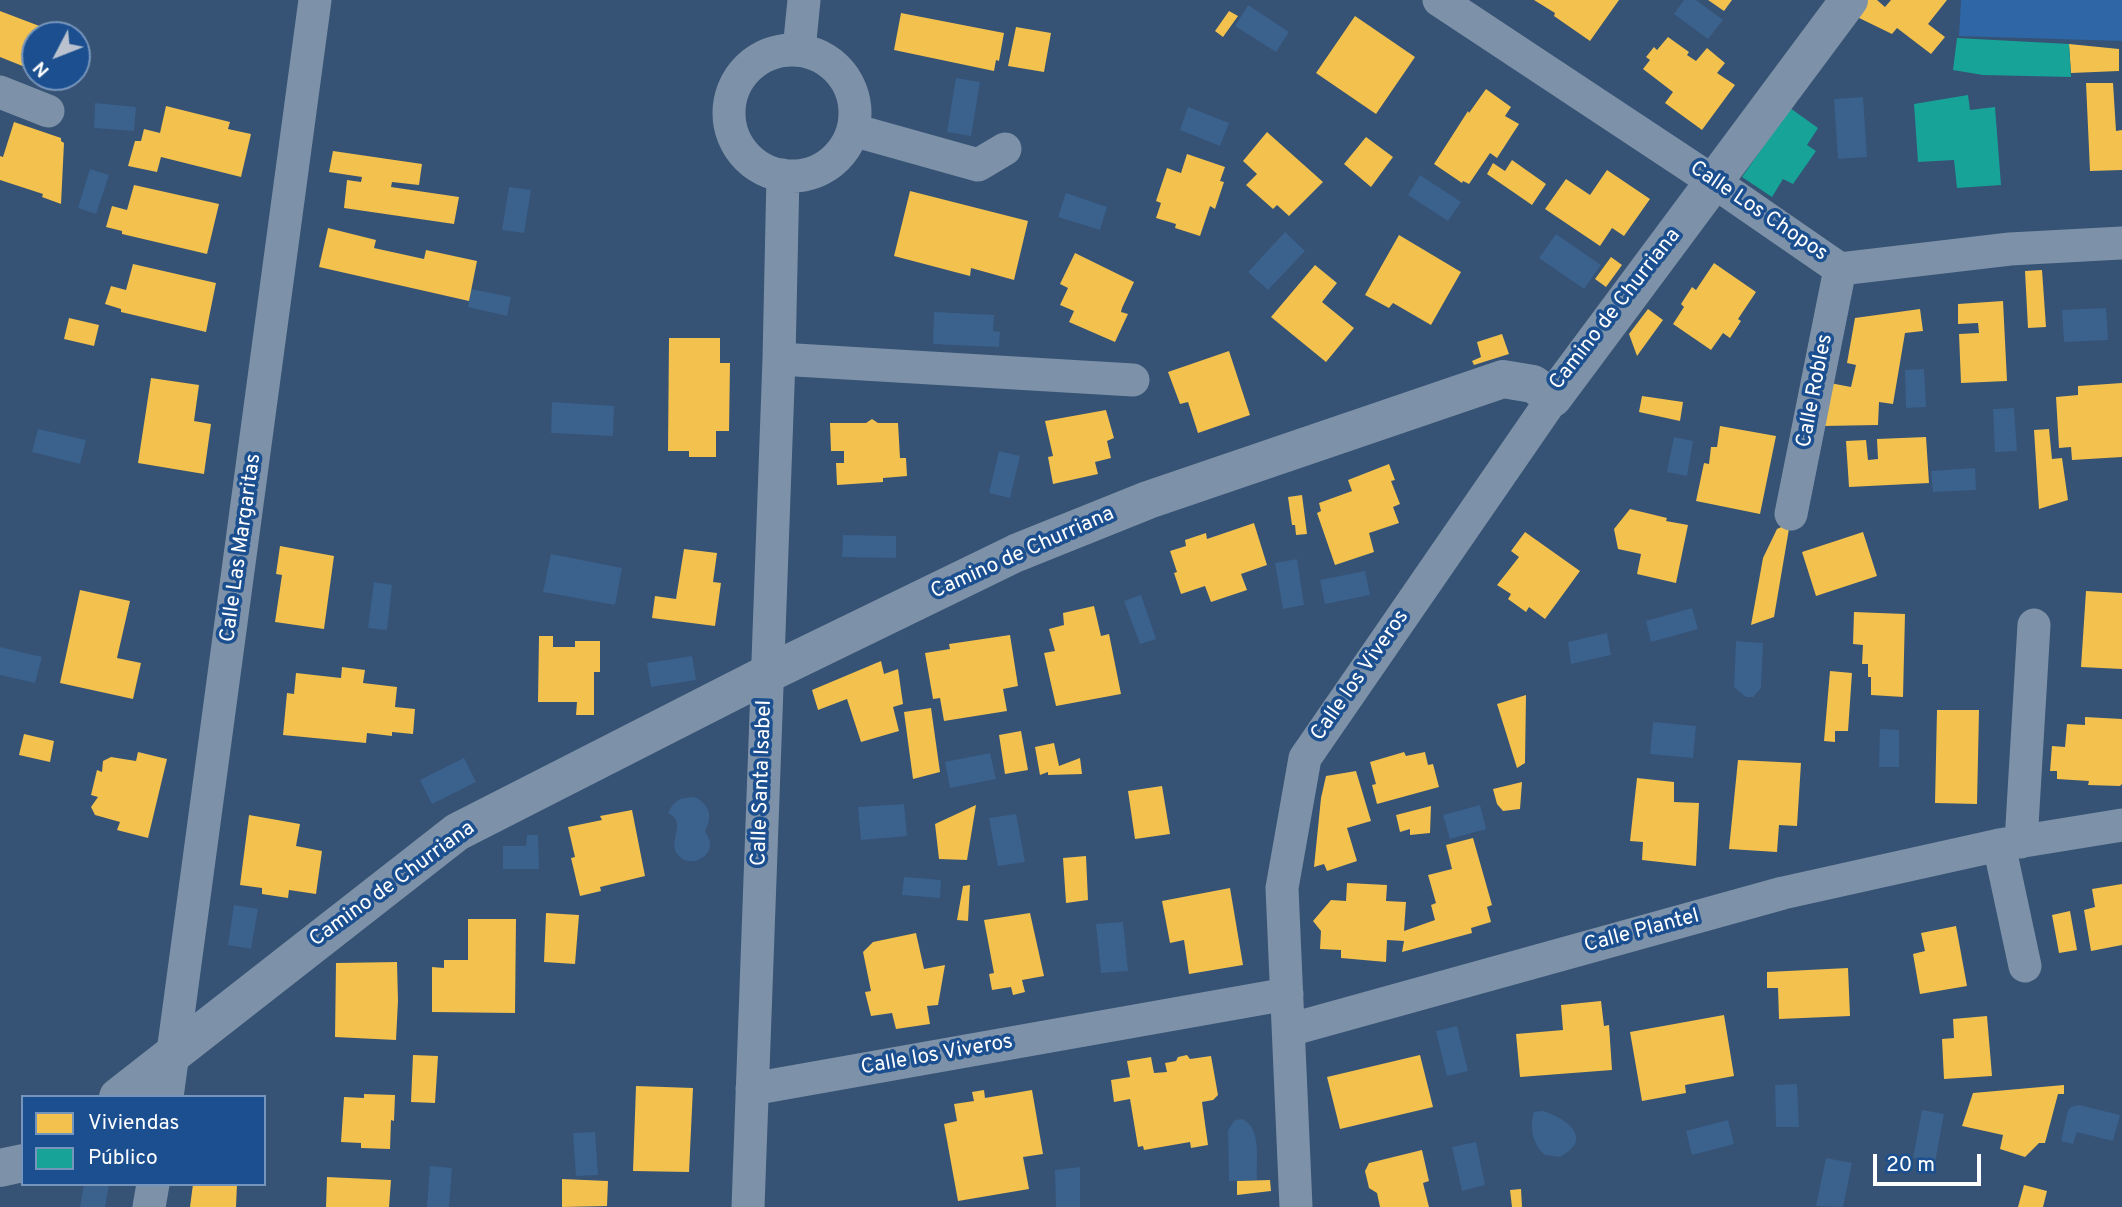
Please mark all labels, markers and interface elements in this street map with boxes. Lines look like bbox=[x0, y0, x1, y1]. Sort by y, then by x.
north arrow bbox=[21, 21, 91, 91]
text: N bbox=[28, 56, 55, 82]
street label: Calle Los Chopos bbox=[1684, 157, 1832, 267]
street label: Camino de Churriana bbox=[1545, 224, 1687, 396]
street label: Calle Robles bbox=[1793, 332, 1839, 450]
street label: Calle Las Margaritas bbox=[216, 452, 268, 644]
street label: Camino de Churriana bbox=[927, 502, 1119, 606]
street label: Calle los Viveros bbox=[1307, 606, 1415, 746]
street label: Calle Santa Isabel bbox=[748, 700, 778, 866]
street label: Camino de Churriana bbox=[306, 817, 480, 953]
street label: Calle Plantel bbox=[1582, 905, 1702, 959]
street label: Calle los Viveros bbox=[859, 1030, 1015, 1082]
legend bbox=[21, 1095, 266, 1186]
text: Viviendas bbox=[88, 1110, 179, 1137]
scale bar bbox=[1877, 1140, 1986, 1184]
text: Público bbox=[88, 1145, 158, 1172]
text: 20 m bbox=[1886, 1152, 1935, 1179]

